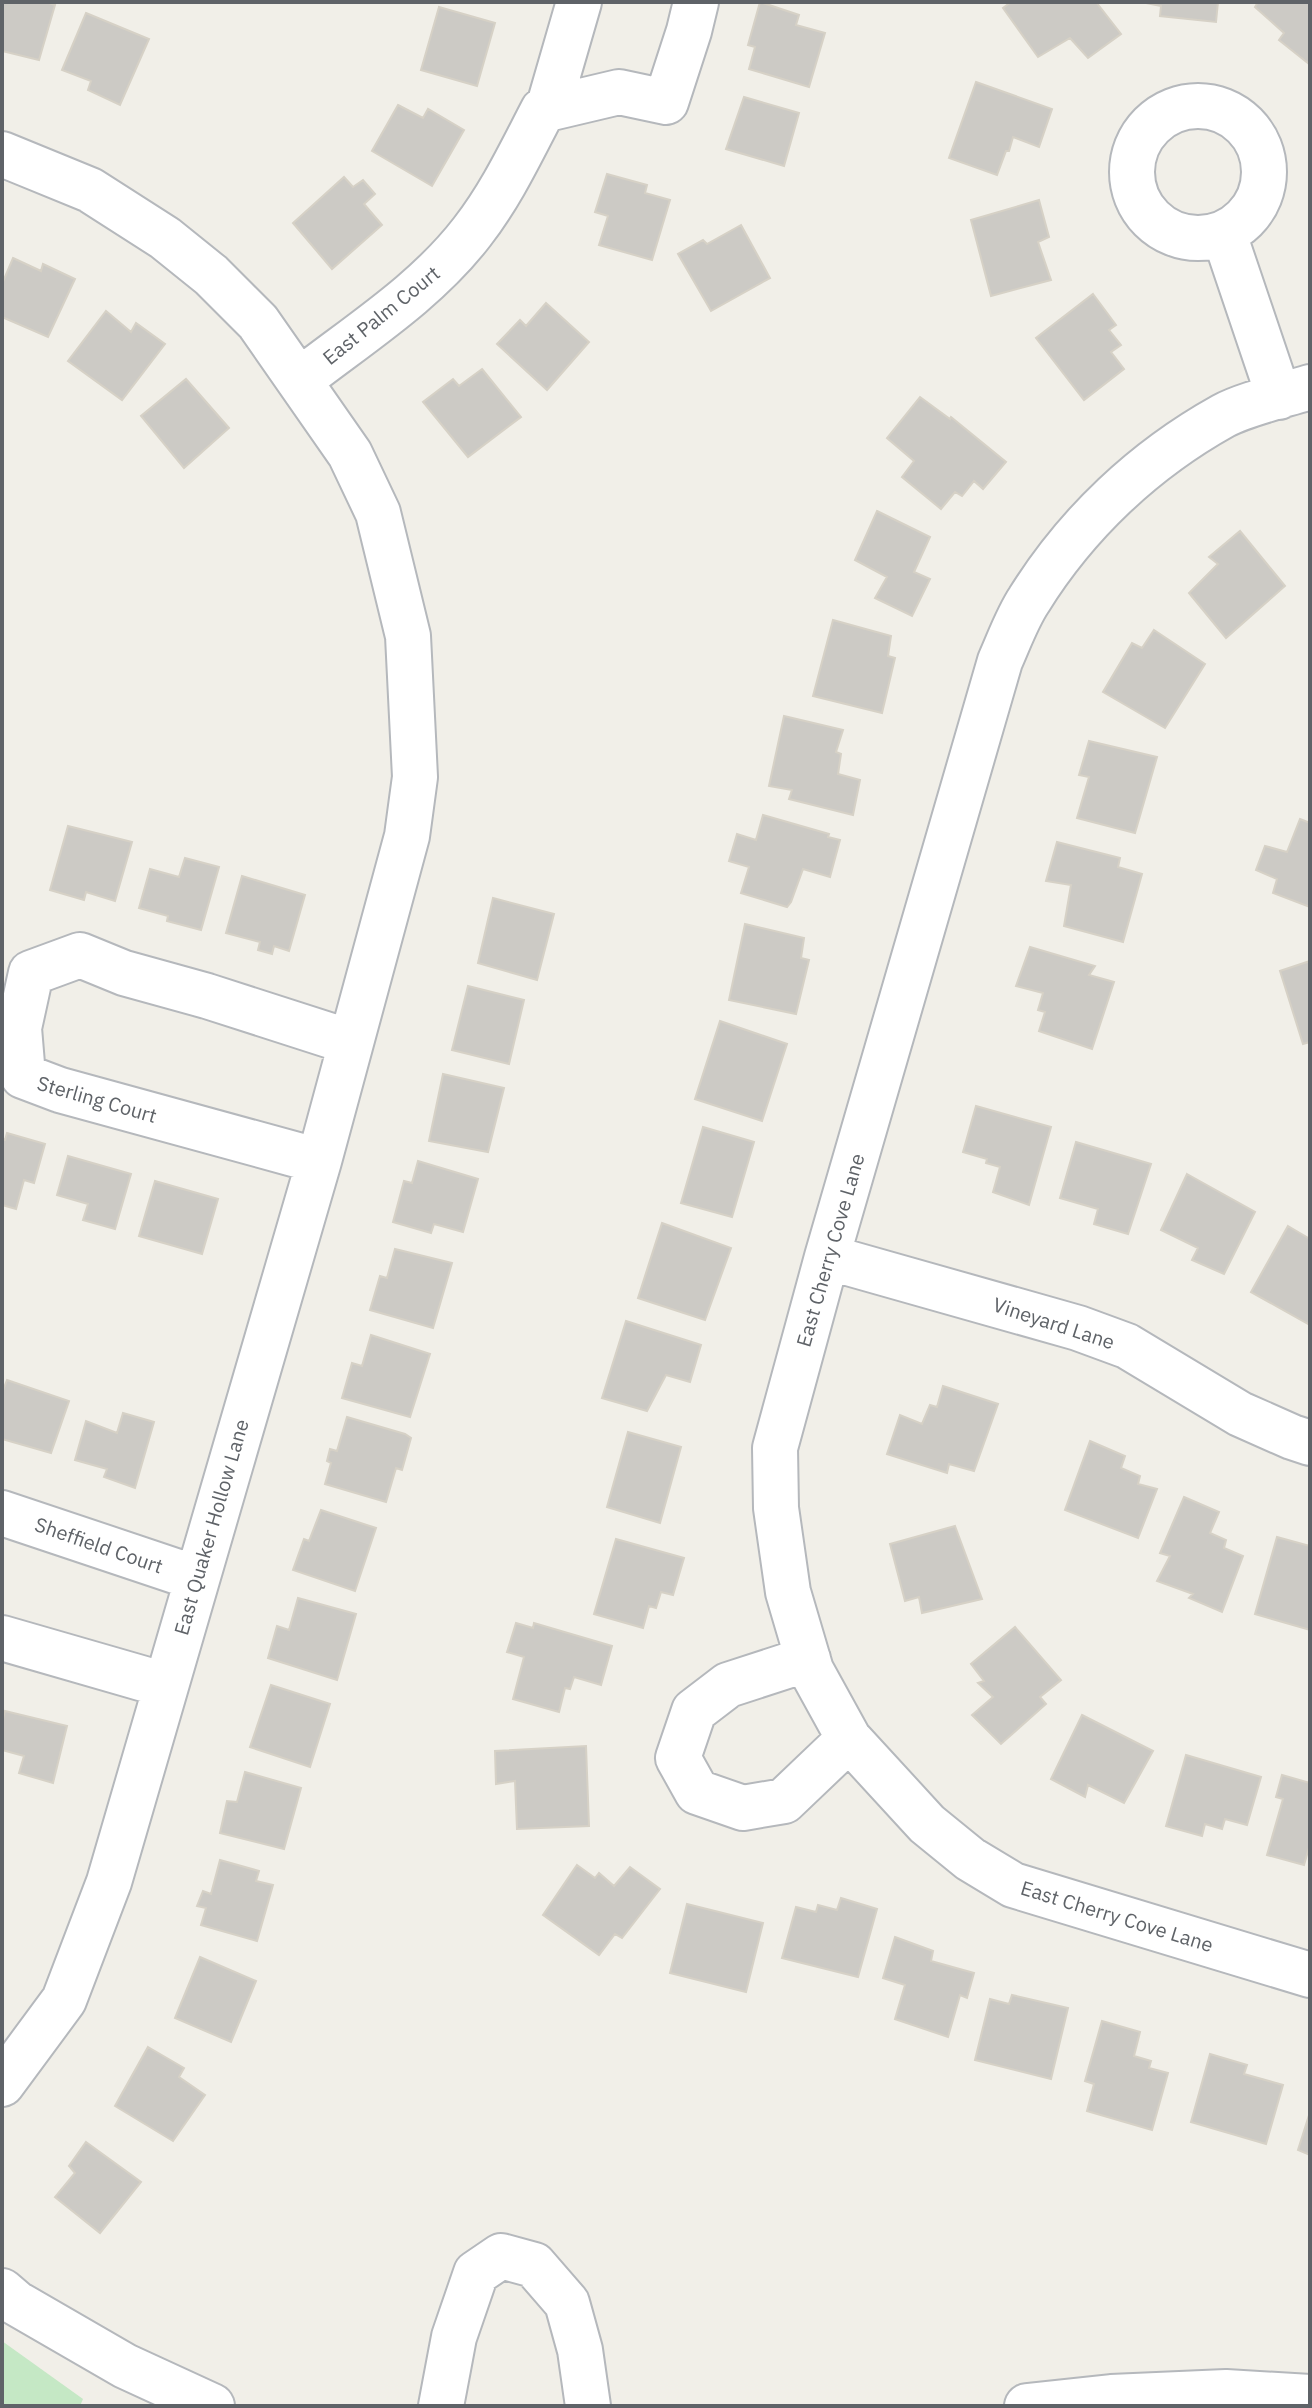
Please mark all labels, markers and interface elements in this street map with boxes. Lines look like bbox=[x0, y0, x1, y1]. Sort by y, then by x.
street label: East Palm Court bbox=[317, 259, 445, 371]
street label: Sterling Court bbox=[34, 1069, 160, 1129]
street label: East Cherry Cove Lane bbox=[789, 1150, 871, 1350]
street label: Vineyard Lane bbox=[990, 1291, 1118, 1355]
street label: East Quaker Hollow Lane bbox=[167, 1416, 255, 1638]
street label: Sheffield Court bbox=[31, 1510, 167, 1580]
street label: East Cherry Cove Lane bbox=[1017, 1874, 1217, 1958]

